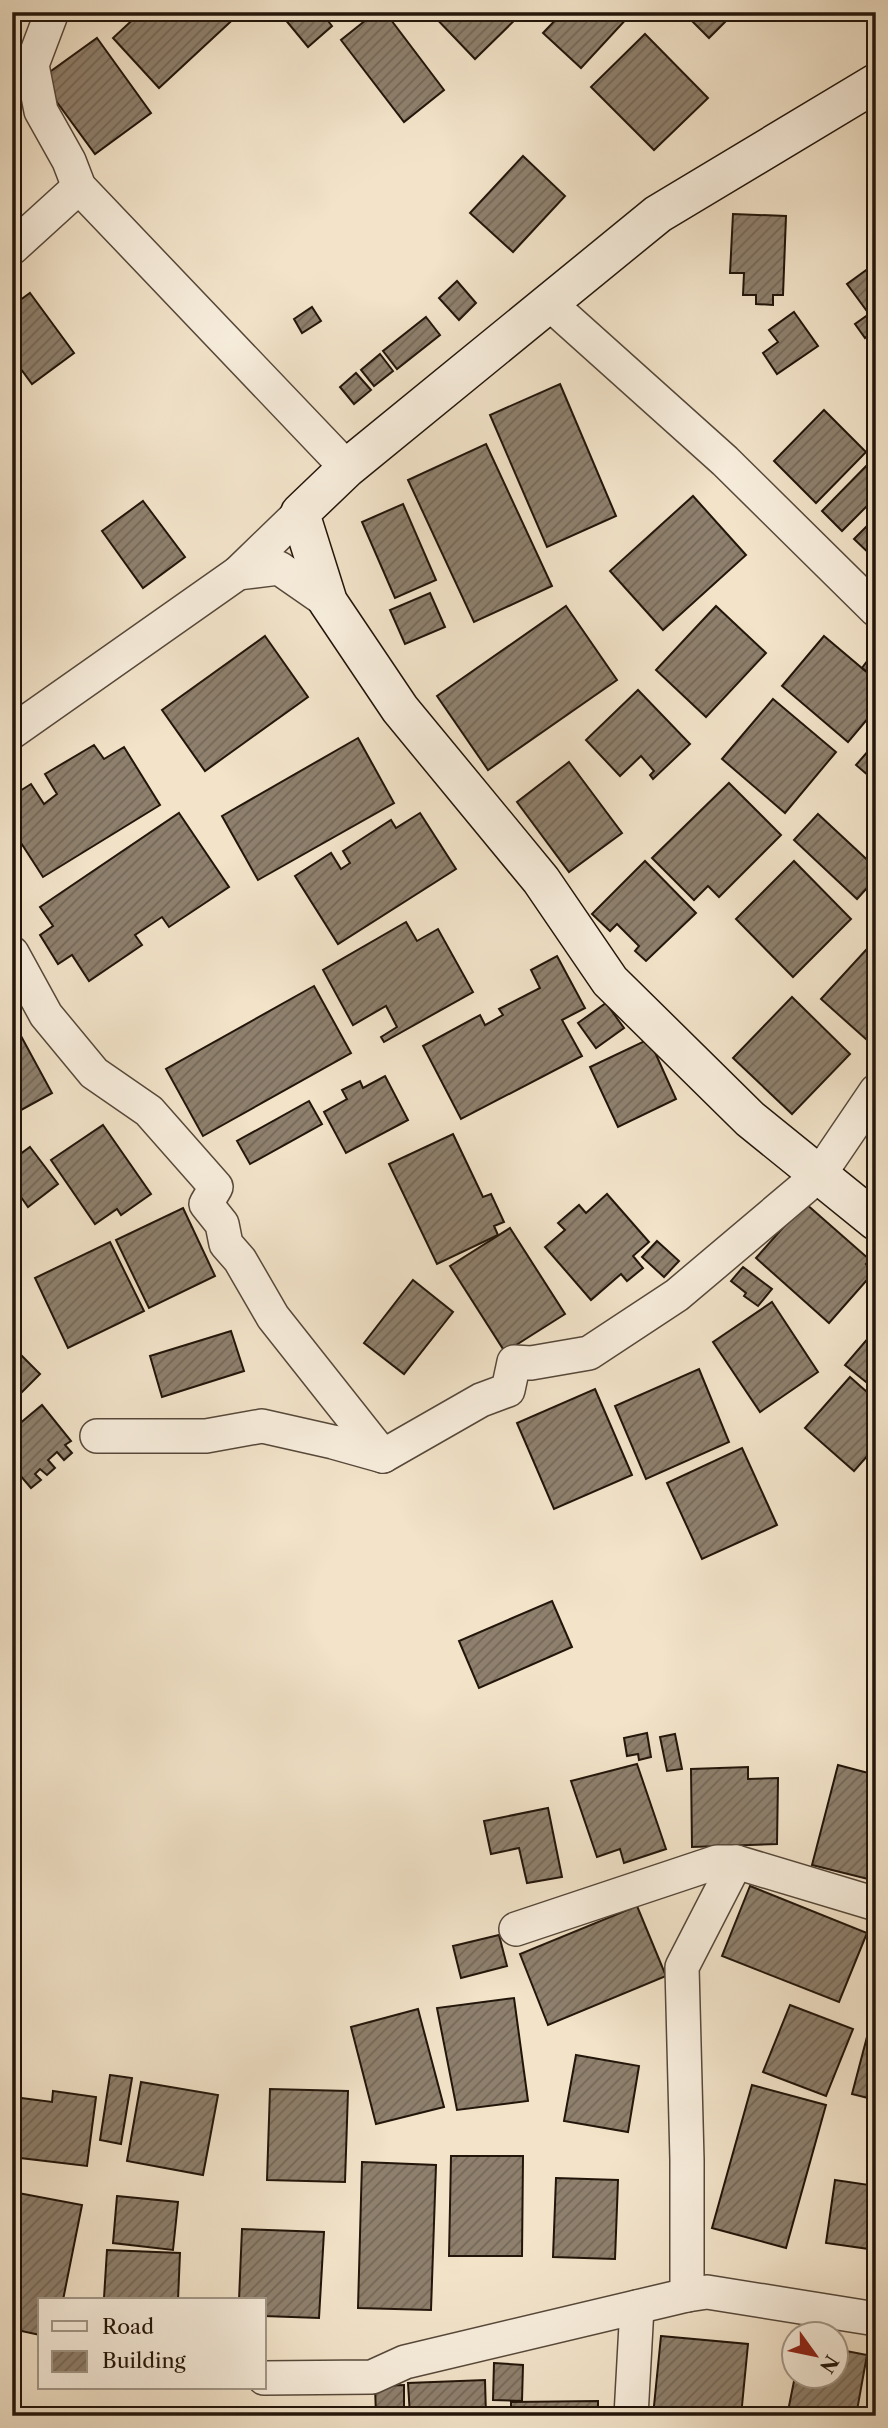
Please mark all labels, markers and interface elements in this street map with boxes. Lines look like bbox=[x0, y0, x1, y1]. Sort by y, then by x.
legend bbox=[38, 2298, 266, 2390]
text: Road bbox=[102, 2314, 154, 2339]
north arrow bbox=[780, 2320, 850, 2390]
text: Building bbox=[102, 2348, 187, 2373]
text: N bbox=[815, 2351, 843, 2377]

